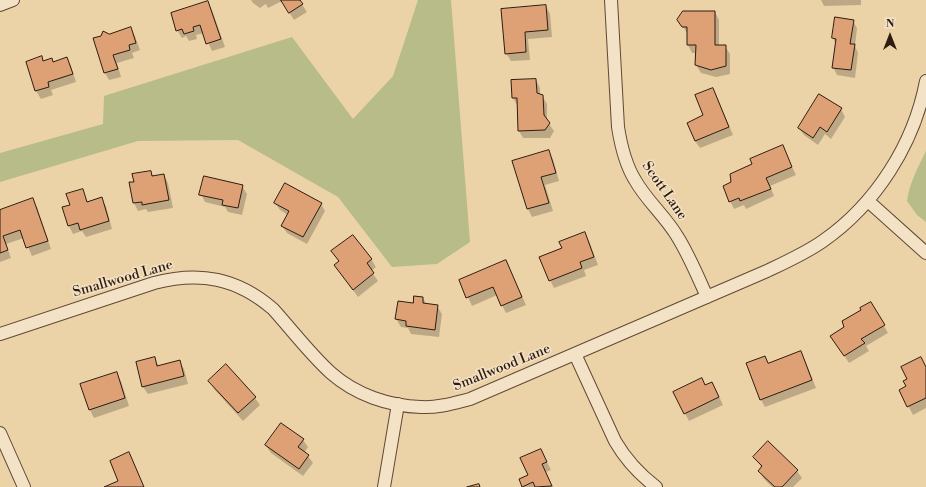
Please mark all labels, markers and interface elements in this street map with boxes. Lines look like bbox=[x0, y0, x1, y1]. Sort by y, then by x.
north arrow bbox=[870, 16, 910, 56]
text: N bbox=[886, 17, 894, 31]
street label: Scott Lane bbox=[638, 159, 690, 223]
street label: Smallwood Lane bbox=[71, 257, 175, 301]
street label: Smallwood Lane bbox=[451, 341, 553, 395]

